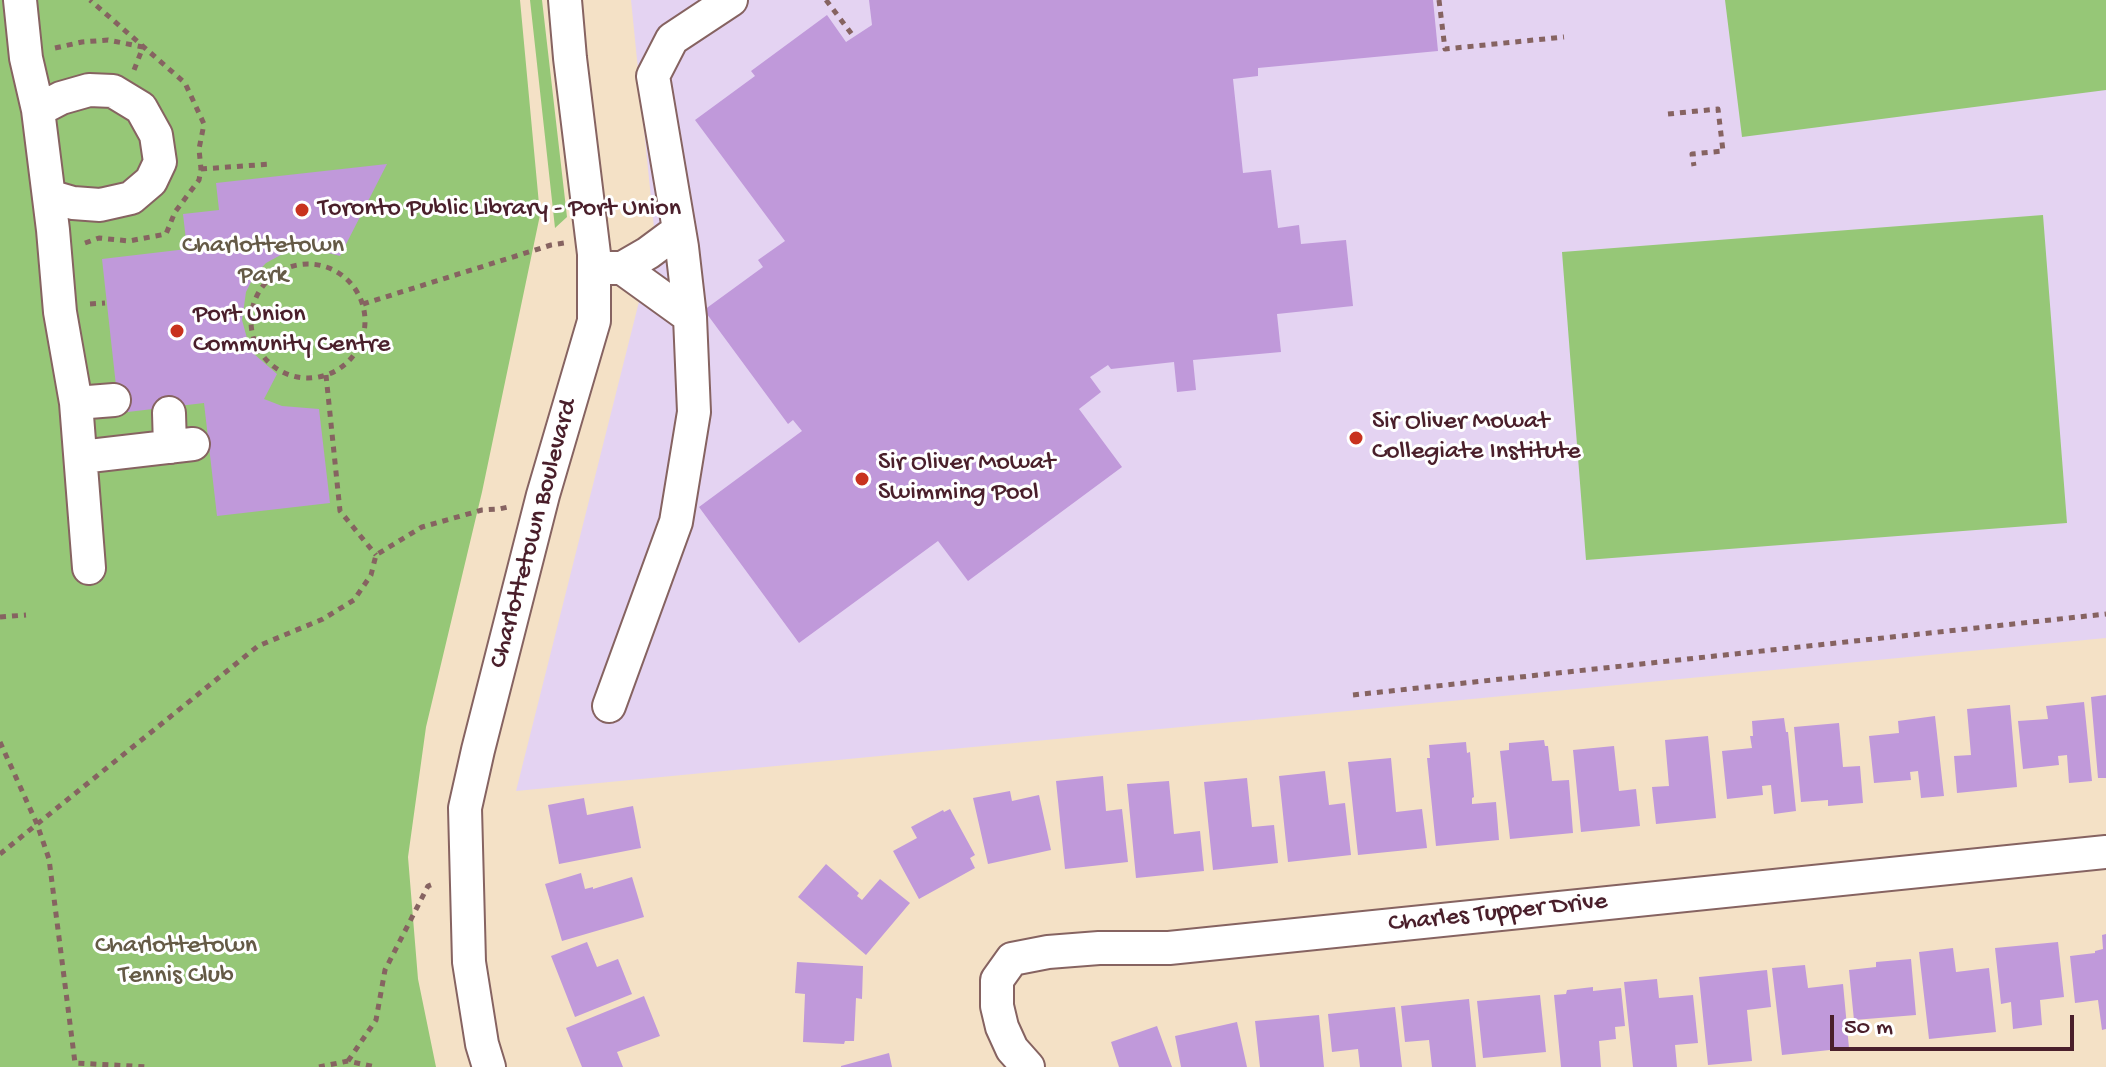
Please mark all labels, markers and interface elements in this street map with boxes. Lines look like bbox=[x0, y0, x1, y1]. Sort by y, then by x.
place label: Toronto Public Library - Port Union bbox=[318, 194, 681, 226]
marker: Toronto Public Library - Port Union bbox=[293, 201, 311, 219]
park label: Charlottetown Park bbox=[182, 231, 344, 292]
place label: Port Union Community Centre bbox=[193, 300, 390, 362]
marker: Port Union Community Centre bbox=[168, 322, 186, 340]
street label: Charlottetown Boulevard bbox=[484, 396, 586, 672]
place label: Sir Oliver Mowat Collegiate Institute bbox=[1372, 407, 1581, 468]
marker: Sir Oliver Mowat Collegiate Institute bbox=[1347, 429, 1365, 447]
place label: Sir Oliver Mowat Swimming Pool bbox=[878, 448, 1055, 510]
marker: Sir Oliver Mowat Swimming Pool bbox=[853, 470, 871, 488]
street label: Charles Tupper Drive bbox=[1387, 887, 1609, 941]
park label: Charlottetown Tennis Club bbox=[95, 931, 257, 992]
scale bar bbox=[1834, 999, 2078, 1049]
text: 50 m bbox=[1844, 1014, 1893, 1043]

